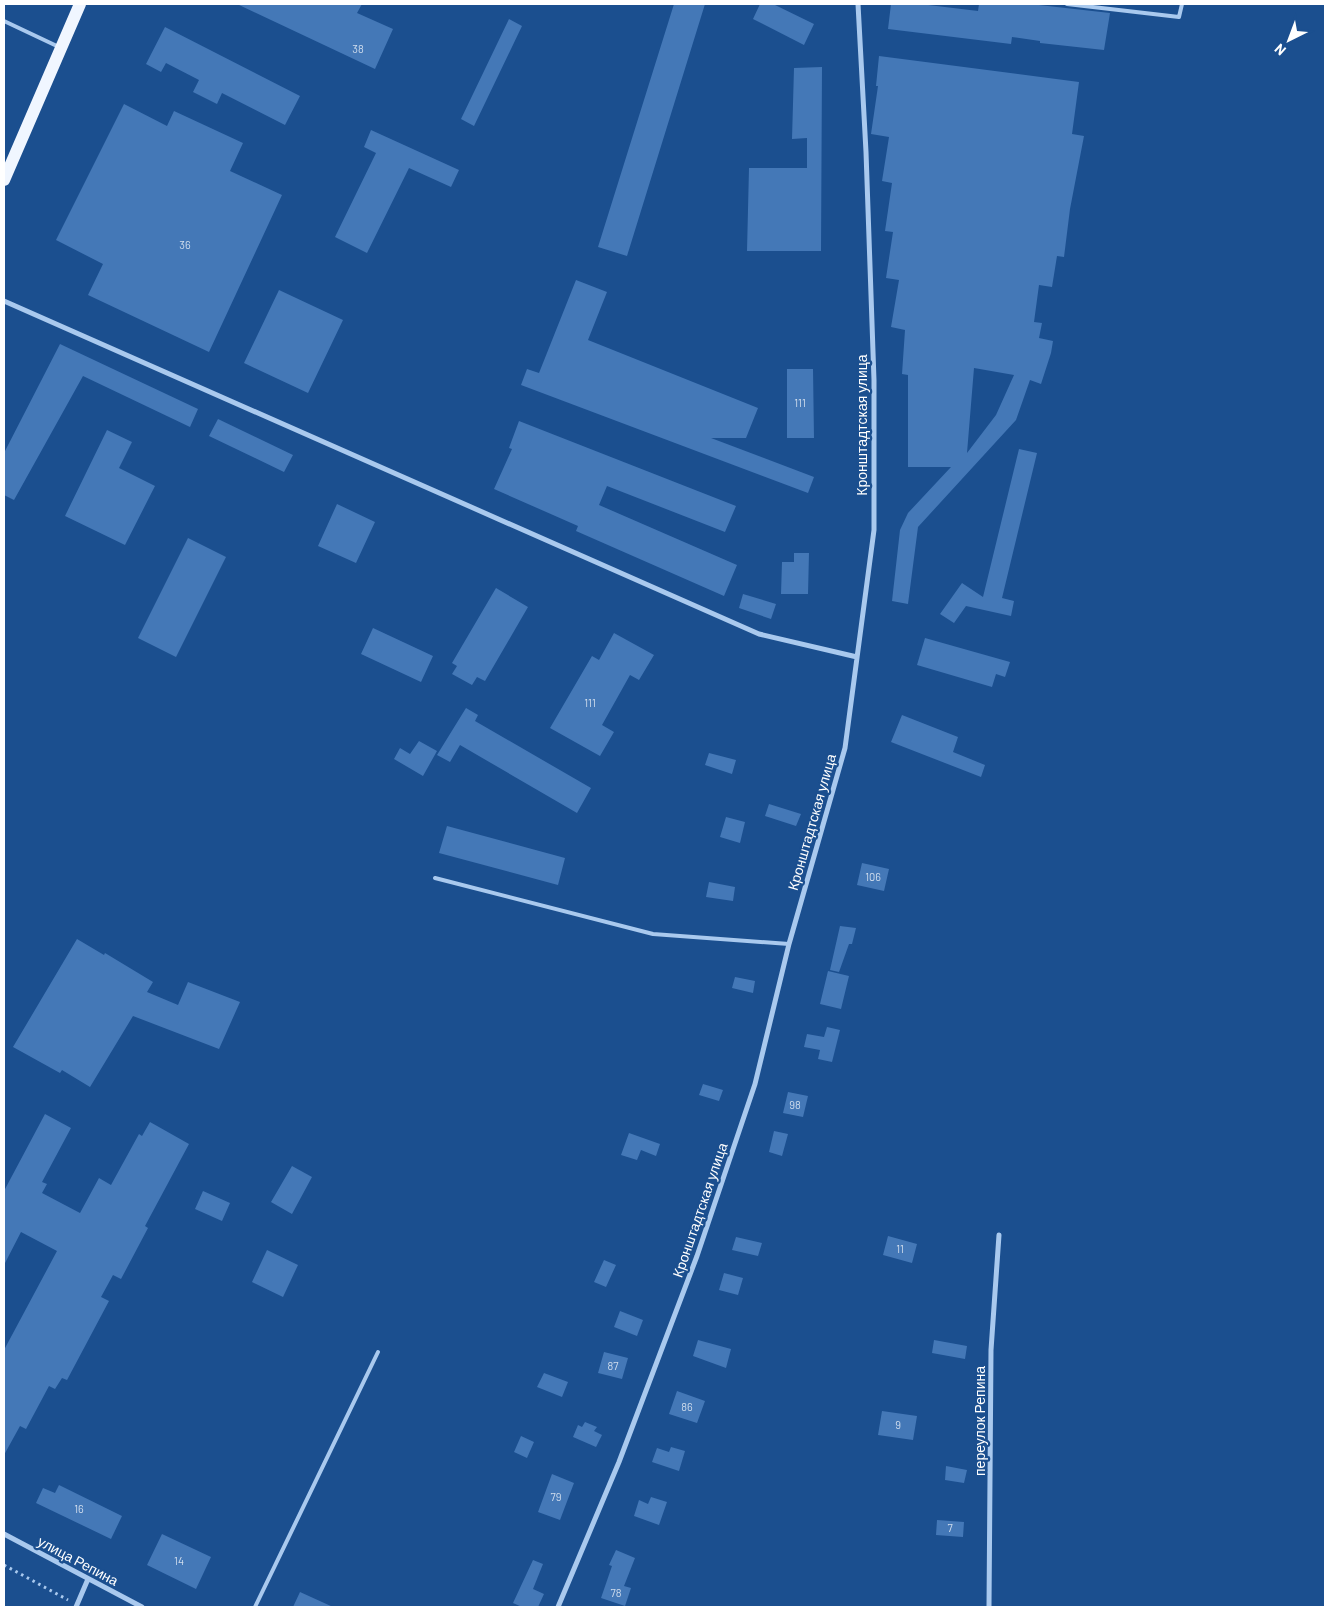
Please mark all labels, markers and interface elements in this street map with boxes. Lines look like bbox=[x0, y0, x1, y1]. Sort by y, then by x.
north arrow bbox=[1264, 15, 1314, 65]
text: N bbox=[1271, 41, 1289, 59]
house number: 38 bbox=[352, 42, 364, 55]
house number: 36 bbox=[179, 238, 191, 251]
street label: Кронштадтская улица bbox=[853, 354, 870, 496]
house number: 111 bbox=[794, 396, 806, 409]
house number: 111 bbox=[584, 696, 596, 709]
street label: Кронштадтская улица bbox=[784, 751, 839, 892]
house number: 106 bbox=[865, 870, 881, 883]
house number: 98 bbox=[789, 1098, 801, 1111]
street label: Кронштадтская улица bbox=[668, 1140, 731, 1279]
house number: 11 bbox=[896, 1242, 904, 1255]
house number: 87 bbox=[608, 1359, 618, 1372]
street label: переулок Репина bbox=[971, 1366, 988, 1476]
house number: 86 bbox=[681, 1400, 693, 1413]
house number: 9 bbox=[895, 1418, 901, 1431]
house number: 79 bbox=[551, 1490, 562, 1503]
house number: 16 bbox=[74, 1502, 84, 1515]
house number: 7 bbox=[947, 1521, 953, 1534]
street label: улица Репина bbox=[35, 1532, 122, 1589]
house number: 14 bbox=[174, 1554, 184, 1567]
house number: 78 bbox=[611, 1586, 622, 1599]

